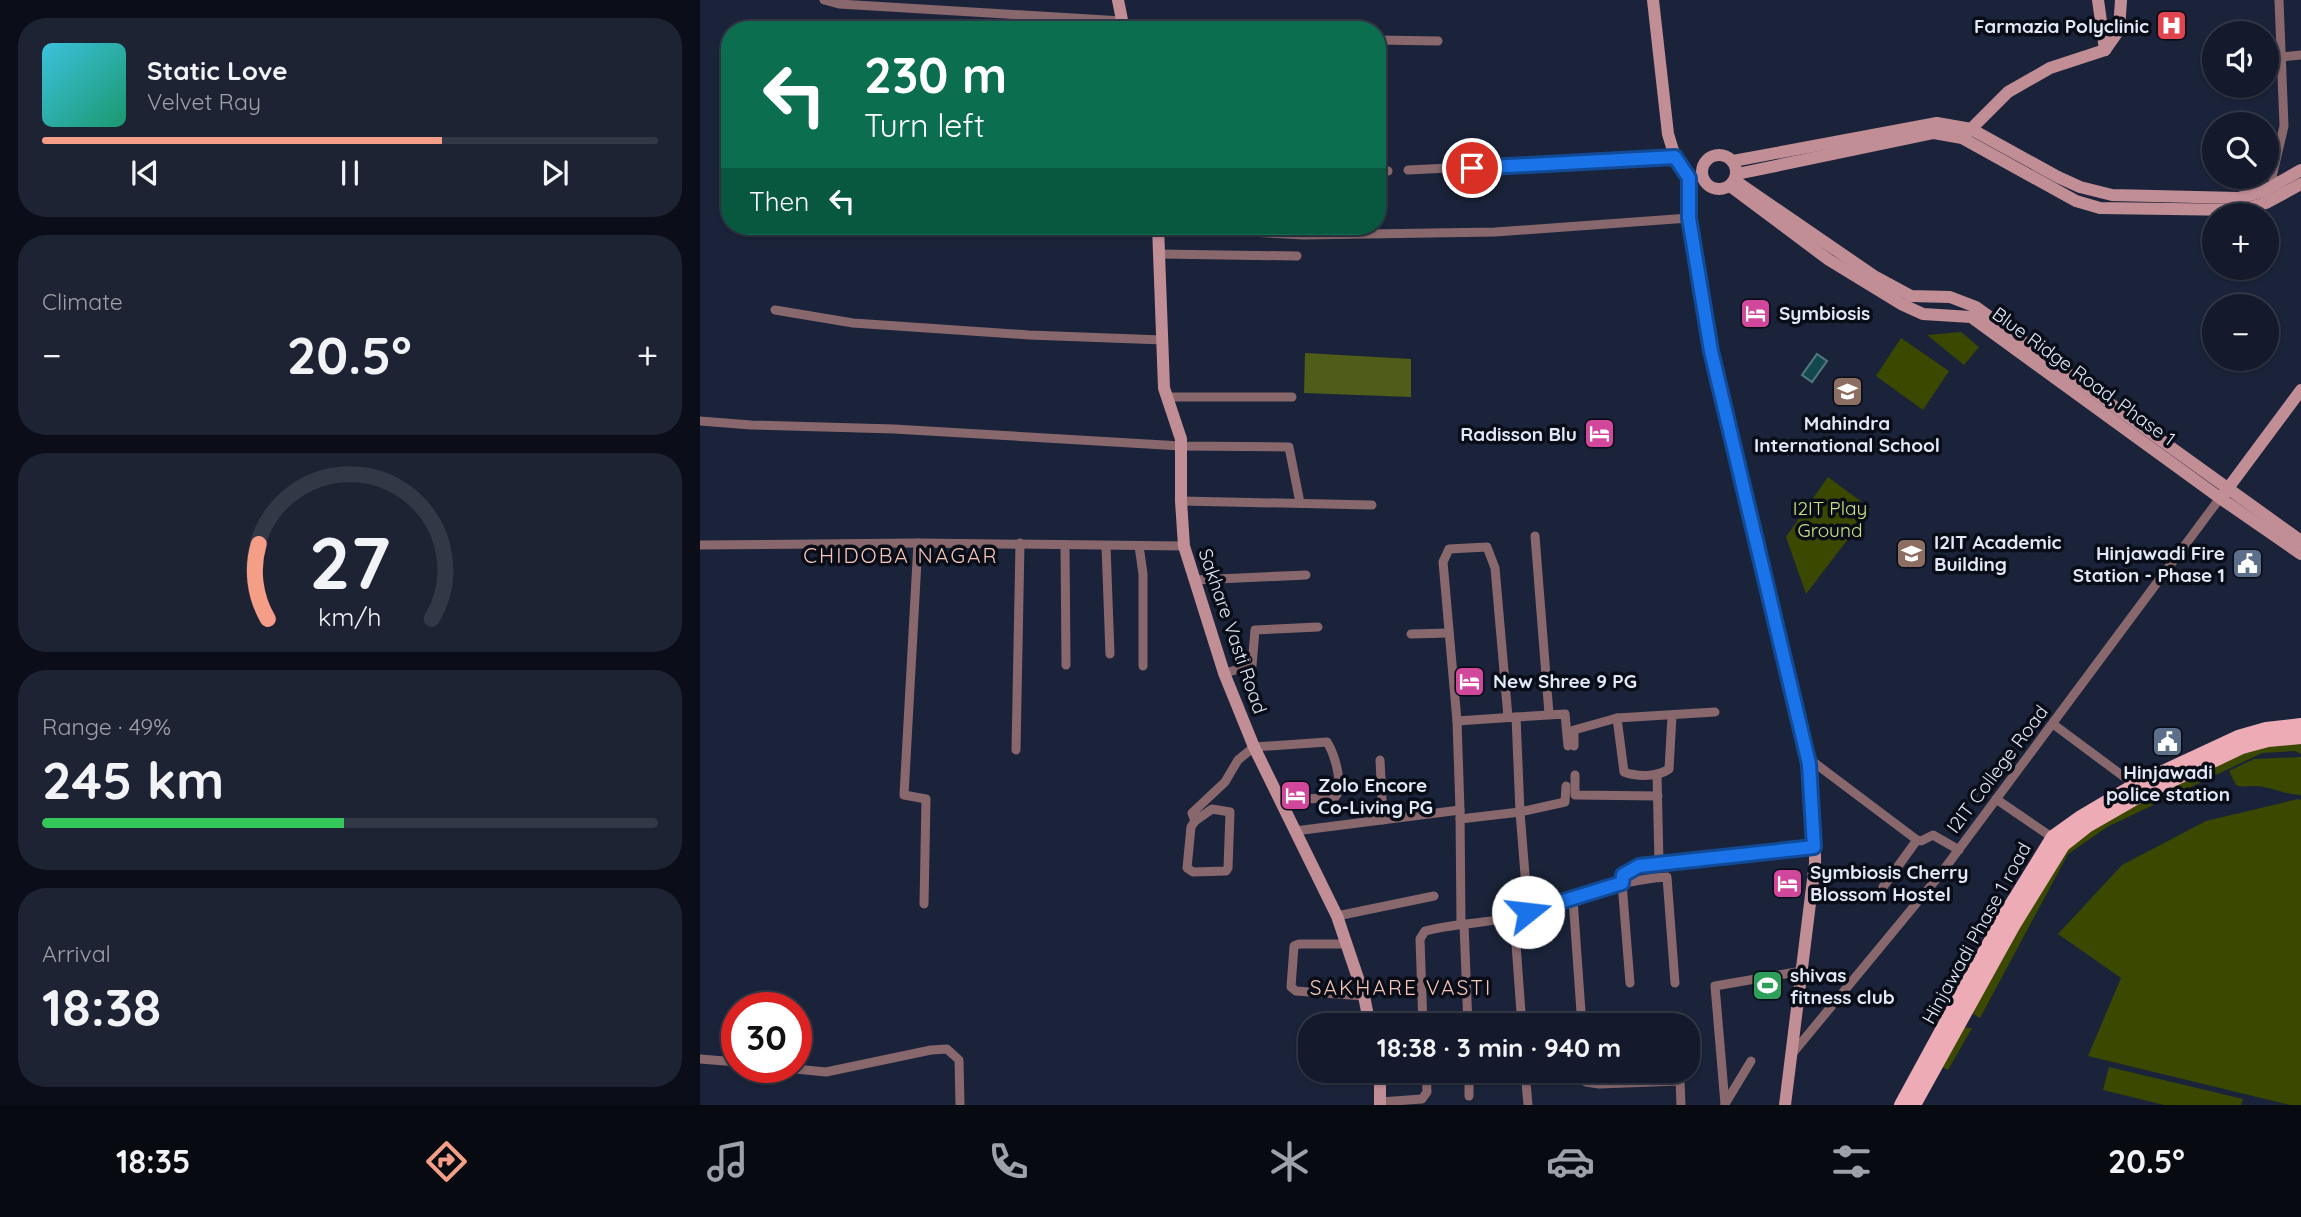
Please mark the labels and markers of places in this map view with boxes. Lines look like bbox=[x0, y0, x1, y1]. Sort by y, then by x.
hospital icon: Farmazia Polyclinic bbox=[2155, 9, 2189, 43]
place label: Farmazia Polyclinic bbox=[1974, 14, 2149, 38]
pin bbox=[1442, 138, 1502, 198]
hotel icon: Symbiosis bbox=[1739, 296, 1773, 330]
place label: Symbiosis bbox=[1779, 301, 1870, 325]
school or university icon: Mahindra International School bbox=[1830, 375, 1864, 409]
place label: Mahindra International School bbox=[1754, 411, 1940, 457]
hotel icon: Radisson Blu bbox=[1583, 417, 1617, 451]
place label: Radisson Blu bbox=[1460, 422, 1577, 446]
place label: I2IT Academic Building bbox=[1934, 530, 2062, 576]
school or university icon: I2IT Academic Building bbox=[1894, 536, 1928, 570]
place label: Hinjawadi Fire Station - Phase 1 bbox=[2073, 541, 2225, 587]
public building icon: Hinjawadi Fire Station - Phase 1 bbox=[2231, 547, 2265, 581]
hotel icon: New Shree 9 PG bbox=[1453, 664, 1487, 698]
place label: New Shree 9 PG bbox=[1493, 669, 1637, 693]
public building icon: Hinjawadi police station bbox=[2151, 724, 2185, 758]
place label: Hinjawadi police station bbox=[2106, 760, 2230, 806]
place label: Zolo Encore Co-Living PG bbox=[1318, 773, 1433, 819]
hotel icon: Zolo Encore Co-Living PG bbox=[1278, 779, 1312, 813]
place label: Symbiosis Cherry Blossom Hostel bbox=[1810, 860, 1968, 906]
hotel icon: Symbiosis Cherry Blossom Hostel bbox=[1770, 866, 1804, 900]
place label: shivas fitness club bbox=[1790, 963, 1895, 1009]
sports icon: shivas fitness club bbox=[1750, 969, 1784, 1003]

